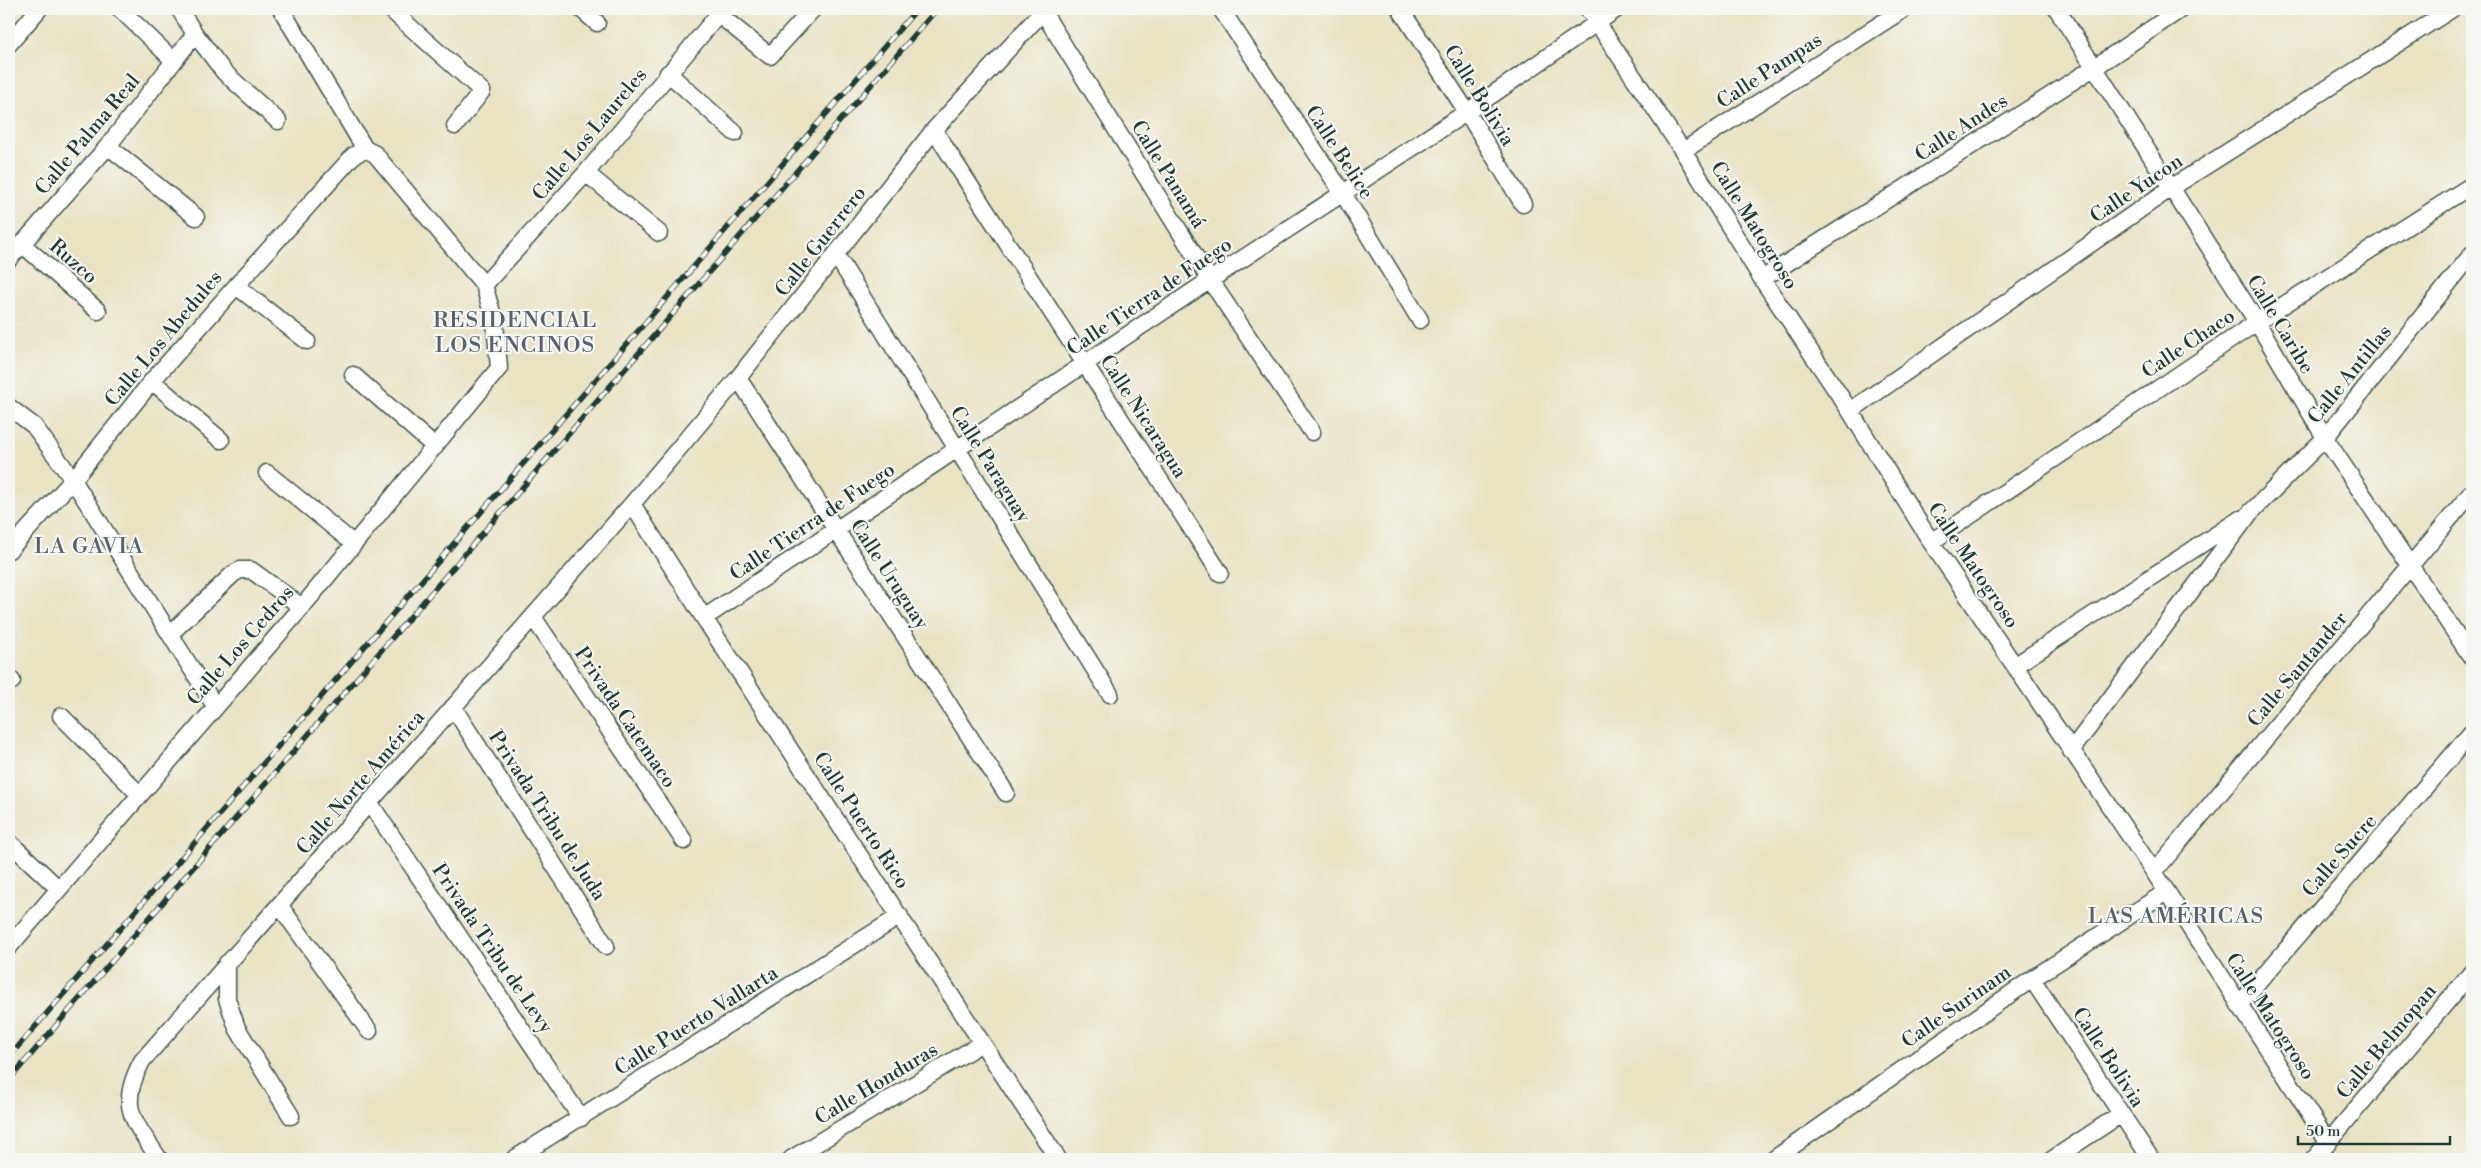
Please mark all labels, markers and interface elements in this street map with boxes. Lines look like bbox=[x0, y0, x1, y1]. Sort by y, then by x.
street label: Calle Pampas bbox=[1712, 28, 1827, 115]
street label: Calle Bolivia bbox=[1438, 41, 1520, 152]
street label: Calle Los Laureles bbox=[527, 64, 653, 206]
street label: Calle Palma Real bbox=[30, 69, 146, 201]
street label: Calle Andes bbox=[1911, 89, 2013, 168]
street label: Calle Belice bbox=[1299, 101, 1378, 204]
street label: Calle Panamá bbox=[1125, 116, 1211, 234]
street label: Calle Yucon bbox=[2086, 149, 2188, 229]
street label: Calle Matogroso bbox=[1704, 157, 1803, 294]
street label: Calle Guerrero bbox=[770, 182, 872, 302]
street label: Calle Tierra de Fuego bbox=[1062, 233, 1237, 362]
street label: Ruzco bbox=[44, 234, 102, 290]
street label: Calle Los Abedules bbox=[100, 266, 228, 412]
street label: Calle Caribe bbox=[2240, 271, 2319, 379]
street label: Calle Chaco bbox=[2137, 304, 2240, 385]
district label: RESIDENCIAL LOS ENCINOS bbox=[433, 307, 597, 359]
street label: Calle Antillas bbox=[2303, 320, 2398, 429]
street label: Calle Nicaragua bbox=[1094, 350, 1192, 484]
street label: Calle Paraguay bbox=[944, 402, 1036, 528]
street label: Calle Tierra de Fuego bbox=[725, 458, 900, 587]
street label: Calle Matogroso bbox=[1921, 498, 2024, 633]
street label: Calle Uruguay bbox=[844, 515, 934, 635]
district label: LA GAVIA bbox=[34, 533, 144, 560]
street label: Calle Los Cedros bbox=[182, 581, 300, 711]
street label: Calle Santander bbox=[2243, 607, 2354, 733]
street label: Privada Catemaco bbox=[568, 643, 681, 793]
street label: Calle Norte América bbox=[292, 705, 431, 860]
street label: Privada Tribu de Juda bbox=[482, 726, 612, 906]
street label: Calle Puerto Rico bbox=[807, 748, 914, 894]
street label: Calle Sucre bbox=[2297, 809, 2383, 902]
street label: Privada Tribu de Levy bbox=[426, 859, 558, 1039]
district label: LAS AMÉRICAS bbox=[2088, 902, 2264, 930]
street label: Calle Matogroso bbox=[2219, 949, 2320, 1085]
street label: Calle Puerto Vallarta bbox=[610, 960, 784, 1082]
street label: Calle Surinam bbox=[1897, 960, 2017, 1054]
street label: Calle Belmopan bbox=[2332, 979, 2443, 1105]
street label: Calle Bolivia bbox=[2066, 1003, 2150, 1113]
street label: Calle Honduras bbox=[811, 1038, 943, 1131]
scale bar bbox=[2298, 1113, 2451, 1145]
text: 50 m bbox=[2306, 1122, 2340, 1141]

